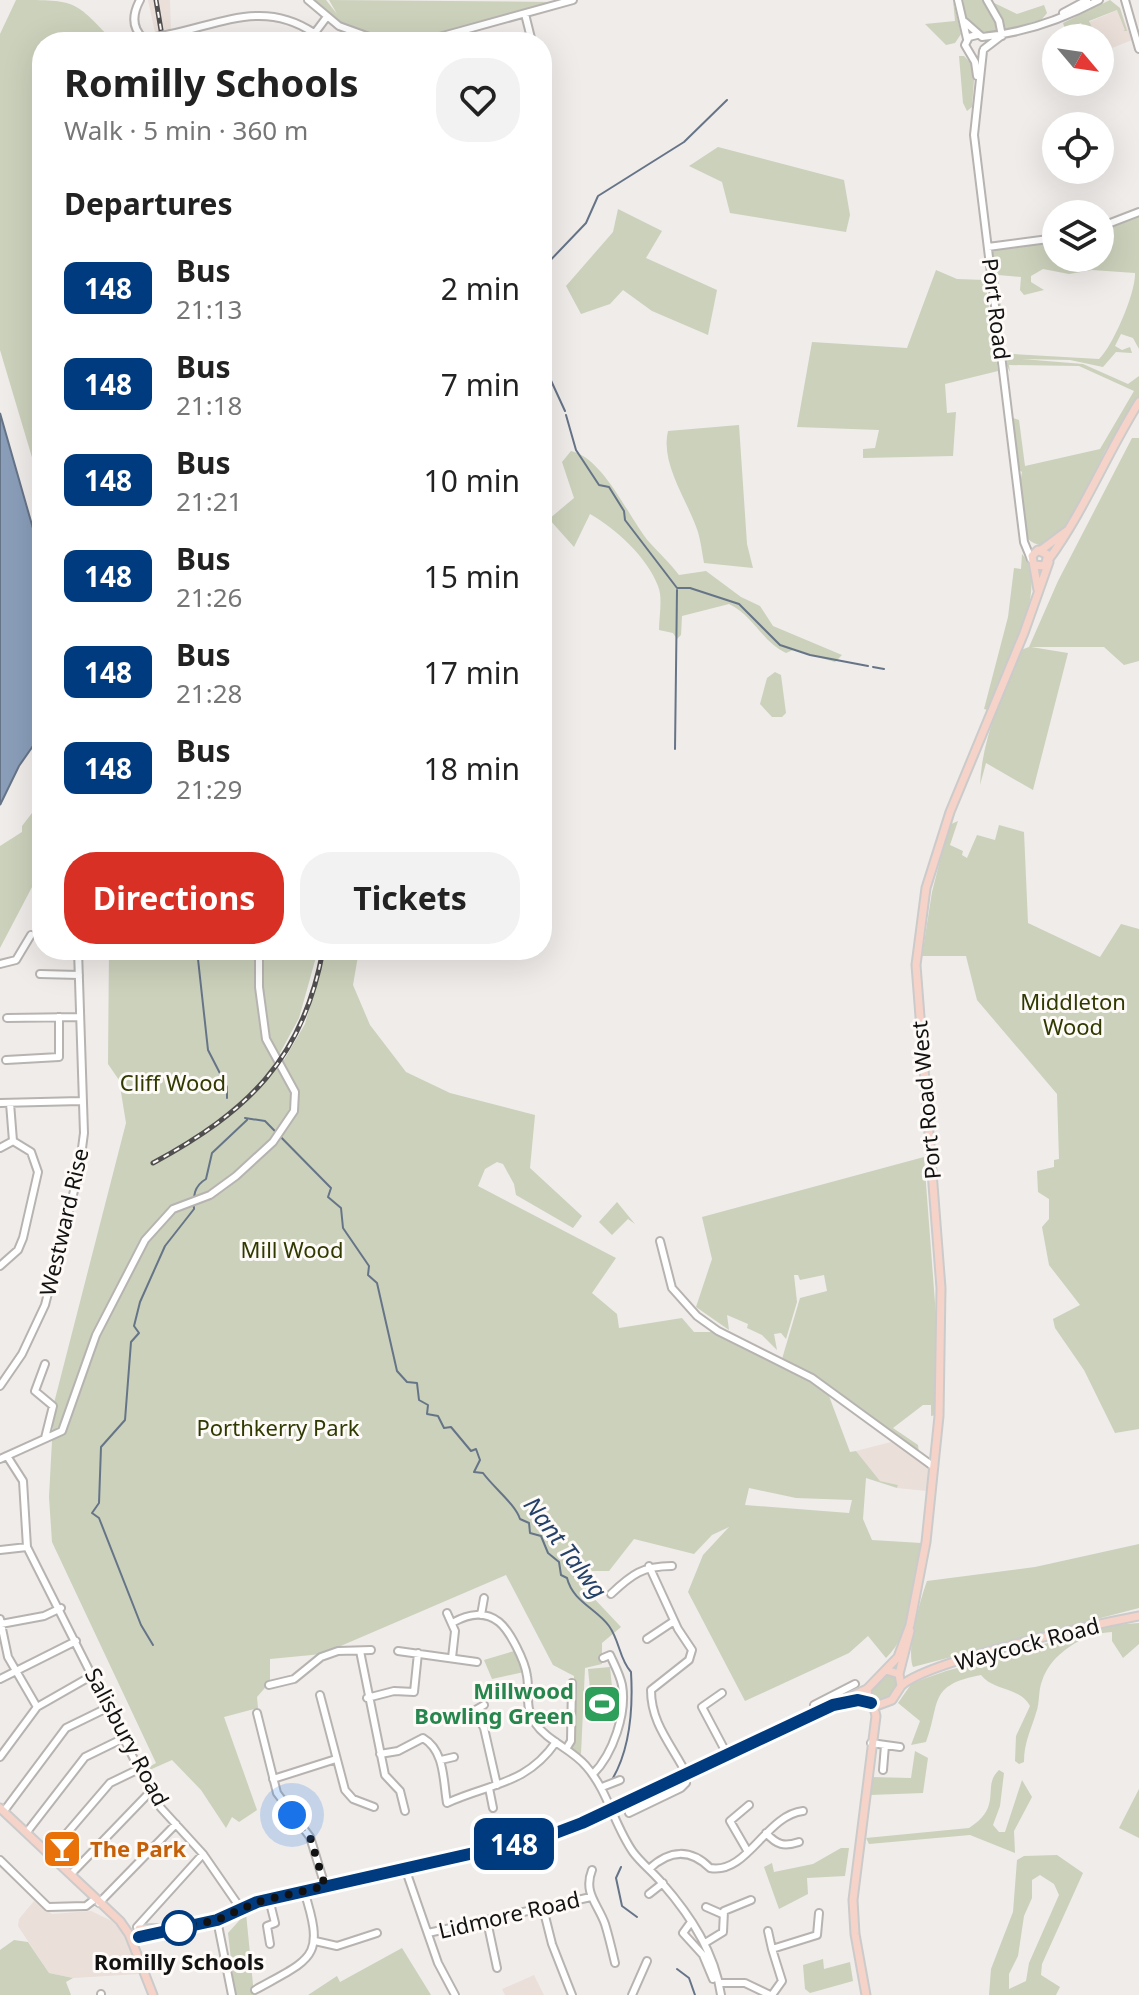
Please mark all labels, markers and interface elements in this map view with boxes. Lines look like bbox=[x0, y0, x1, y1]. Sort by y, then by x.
north arrow bbox=[1042, 24, 1114, 96]
map controls bbox=[1042, 24, 1114, 272]
text: Romilly Schools bbox=[64, 56, 358, 108]
button: heart bbox=[436, 58, 520, 142]
text: Walk · 5 min · 360 m bbox=[64, 112, 308, 148]
button: locate bbox=[1042, 112, 1114, 184]
text: Departures bbox=[64, 183, 233, 224]
button: layers bbox=[1042, 200, 1114, 272]
text: Bus bbox=[176, 250, 231, 291]
street label: Port Road bbox=[976, 256, 1018, 361]
text: 2 min bbox=[441, 268, 520, 309]
text: 148 bbox=[84, 269, 132, 307]
text: 21:13 bbox=[176, 291, 242, 327]
text: Bus bbox=[176, 346, 231, 387]
text: 7 min bbox=[441, 364, 520, 405]
text: 148 bbox=[84, 365, 132, 403]
text: 21:18 bbox=[176, 387, 242, 423]
text: Bus bbox=[176, 442, 231, 483]
text: 10 min bbox=[424, 460, 520, 501]
text: 148 bbox=[84, 461, 132, 499]
text: 21:21 bbox=[176, 483, 242, 519]
text: Bus bbox=[176, 538, 231, 579]
text: 15 min bbox=[424, 556, 520, 597]
text: 148 bbox=[84, 557, 132, 595]
text: 21:26 bbox=[176, 579, 242, 615]
text: Bus bbox=[176, 634, 231, 675]
text: 17 min bbox=[424, 652, 520, 693]
text: 148 bbox=[84, 653, 132, 691]
text: 21:28 bbox=[176, 675, 242, 711]
text: Bus bbox=[176, 730, 231, 771]
text: 18 min bbox=[424, 748, 520, 789]
text: 148 bbox=[84, 749, 132, 787]
text: 21:29 bbox=[176, 771, 242, 807]
button: Directions bbox=[64, 852, 284, 944]
button: Tickets bbox=[300, 852, 520, 944]
park label: Middleton Wood bbox=[1020, 986, 1126, 1041]
street label: Port Road West bbox=[903, 1020, 947, 1181]
park label: Cliff Wood bbox=[120, 1067, 226, 1097]
street label: Westward Rise bbox=[31, 1145, 95, 1299]
park label: Mill Wood bbox=[241, 1234, 343, 1264]
park label: Porthkerry Park bbox=[197, 1412, 360, 1442]
water label: Nant Talwg bbox=[517, 1489, 616, 1605]
street label: Waycock Road bbox=[951, 1609, 1102, 1677]
street label: Salisbury Road bbox=[79, 1662, 177, 1811]
place label: Millwood Bowling Green bbox=[414, 1675, 574, 1730]
sports icon: Millwood Bowling Green bbox=[581, 1683, 623, 1725]
your location bbox=[272, 1795, 312, 1835]
line badge: 148 bbox=[468, 1818, 560, 1870]
text: 148 bbox=[490, 1825, 538, 1863]
bar icon: The Park bbox=[41, 1828, 83, 1870]
place label: The Park bbox=[90, 1833, 187, 1863]
street label: Lidmore Road bbox=[435, 1883, 582, 1945]
marker: Romilly Schools bbox=[162, 1911, 196, 1945]
place label: Romilly Schools bbox=[94, 1946, 264, 1976]

